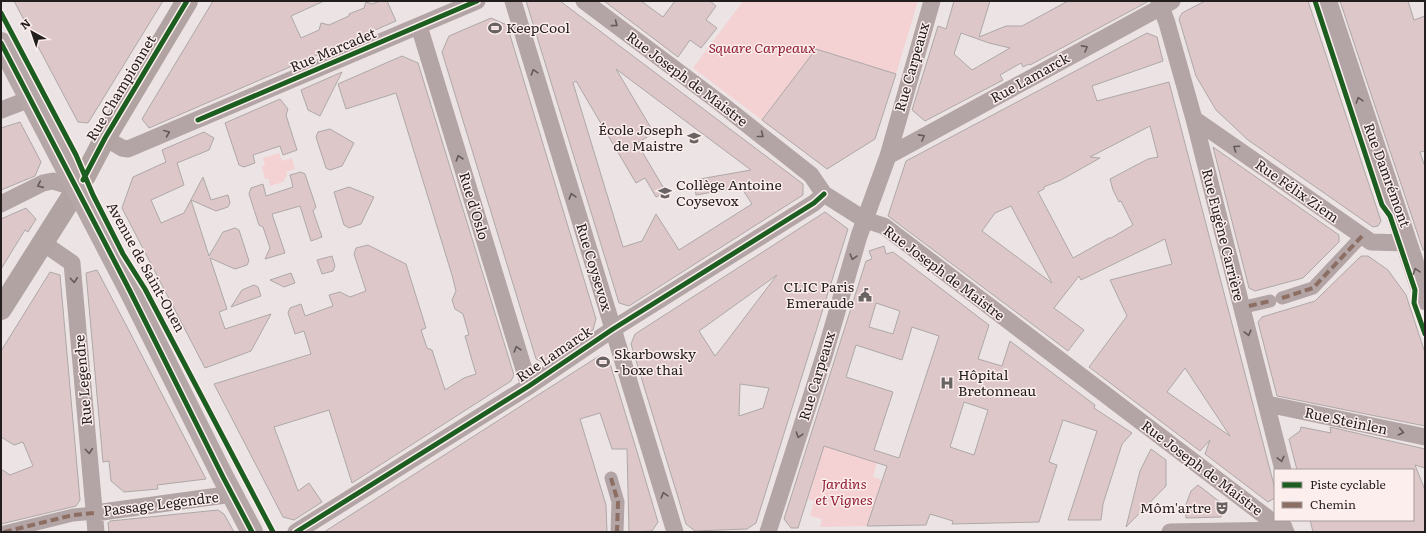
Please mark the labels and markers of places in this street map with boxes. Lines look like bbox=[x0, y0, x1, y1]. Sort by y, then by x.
place label: KeepCool bbox=[506, 17, 570, 37]
sports icon: KeepCool bbox=[487, 20, 503, 36]
place label: École Joseph de Maistre bbox=[598, 119, 683, 155]
school or university icon: École Joseph de Maistre bbox=[686, 130, 702, 146]
place label: Collège Antoine Coysevox bbox=[676, 174, 782, 210]
school or university icon: Collège Antoine Coysevox bbox=[657, 185, 673, 201]
place label: CLIC Paris Emeraude bbox=[784, 276, 854, 312]
public building icon: CLIC Paris Emeraude bbox=[857, 287, 873, 303]
place label: Skarbowsky - boxe thai bbox=[614, 343, 697, 379]
sports icon: Skarbowsky - boxe thai bbox=[595, 354, 611, 370]
place label: Hôpital Bretonneau bbox=[958, 364, 1036, 400]
hospital icon: Hôpital Bretonneau bbox=[939, 375, 955, 391]
place label: Môm'artre bbox=[1140, 497, 1211, 517]
theatre icon: Môm'artre bbox=[1214, 500, 1230, 516]

